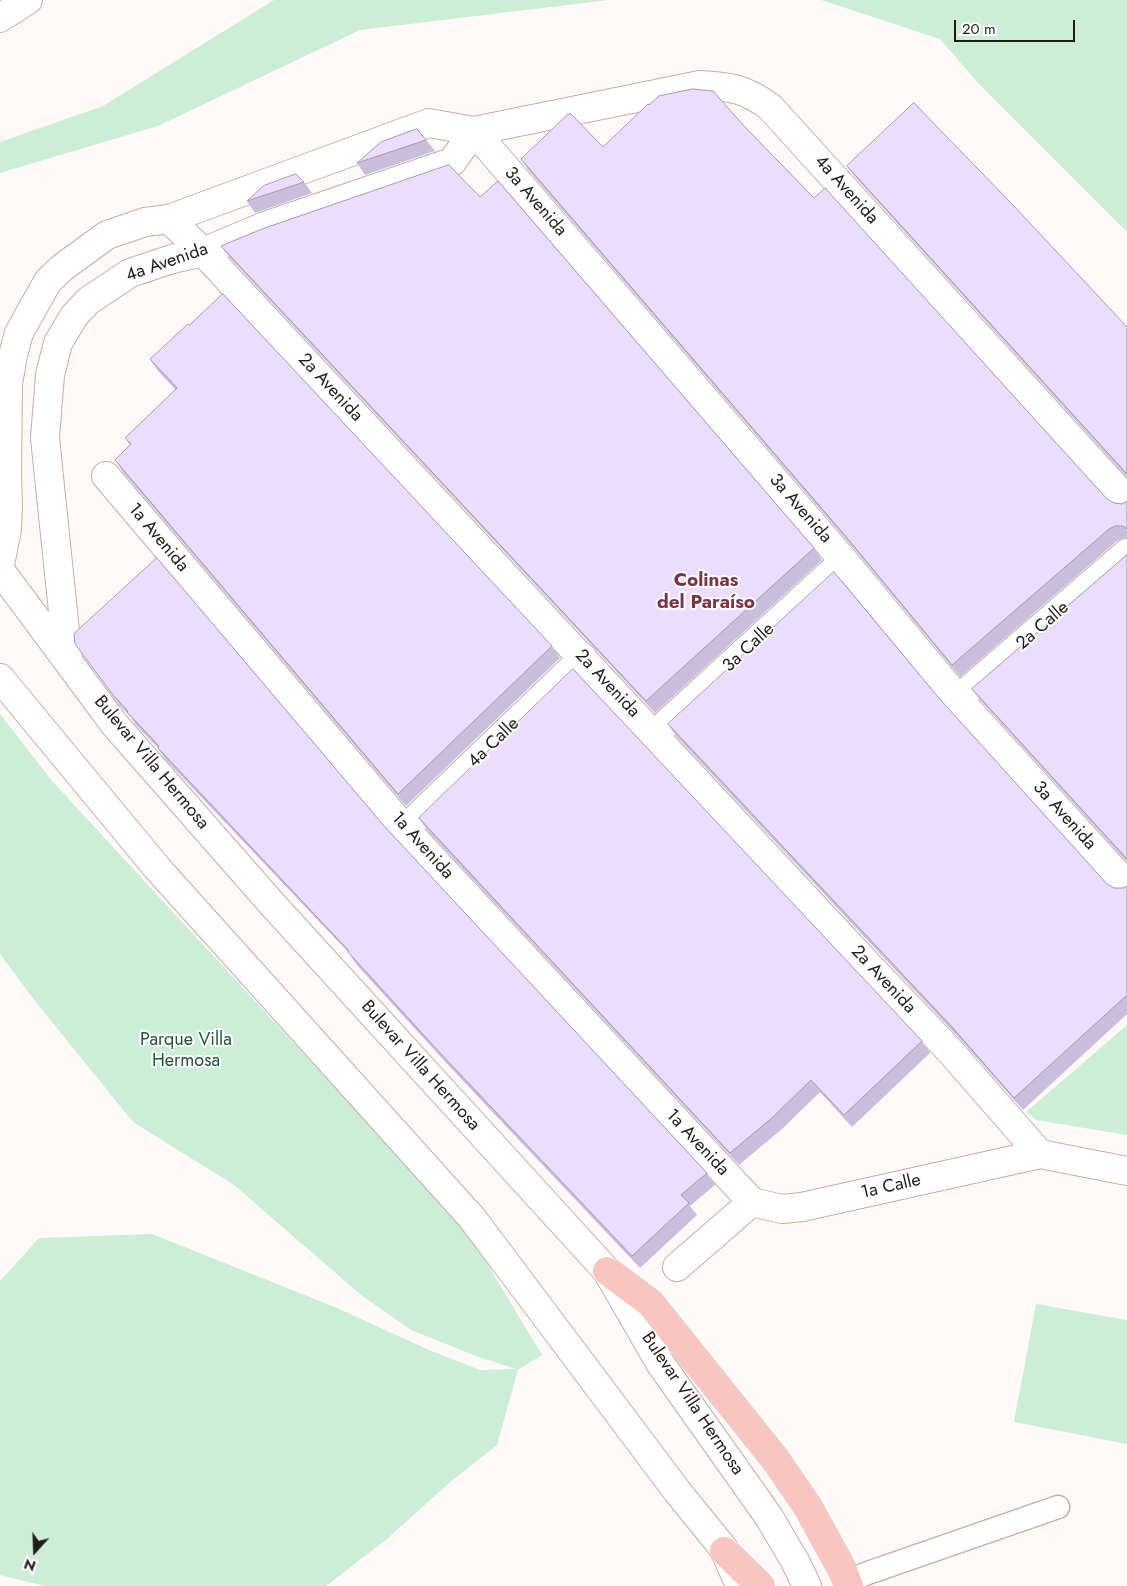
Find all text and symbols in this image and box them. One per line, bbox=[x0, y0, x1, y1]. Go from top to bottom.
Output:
scale bar bbox=[957, 10, 1078, 42]
text: 20 m bbox=[962, 18, 996, 40]
street label: 4a Avenida bbox=[809, 151, 883, 229]
street label: 3a Avenida bbox=[499, 163, 571, 241]
street label: 4a Avenida bbox=[123, 239, 211, 287]
street label: 2a Avenida bbox=[293, 349, 367, 427]
street label: 3a Avenida bbox=[764, 470, 836, 548]
street label: 1a Avenida bbox=[123, 499, 193, 577]
district label: Colinas del Paraíso bbox=[657, 570, 755, 614]
street label: 2a Calle bbox=[1012, 597, 1074, 655]
street label: 3a Calle bbox=[719, 619, 779, 677]
street label: 2a Avenida bbox=[570, 645, 644, 723]
street label: Bulevar Villa Hermosa bbox=[89, 692, 213, 834]
street label: 4a Calle bbox=[464, 713, 524, 773]
street label: 3a Avenida bbox=[1028, 777, 1100, 855]
street label: 1a Avenida bbox=[386, 808, 458, 884]
street label: 2a Avenida bbox=[846, 941, 920, 1019]
street label: Bulevar Villa Hermosa bbox=[356, 996, 484, 1136]
park label: Parque Villa Hermosa bbox=[140, 1030, 232, 1072]
street label: 1a Avenida bbox=[661, 1105, 733, 1181]
street label: 1a Calle bbox=[859, 1170, 923, 1204]
street label: Bulevar Villa Hermosa bbox=[636, 1328, 748, 1480]
north arrow bbox=[10, 1526, 60, 1576]
text: N bbox=[21, 1554, 39, 1576]

